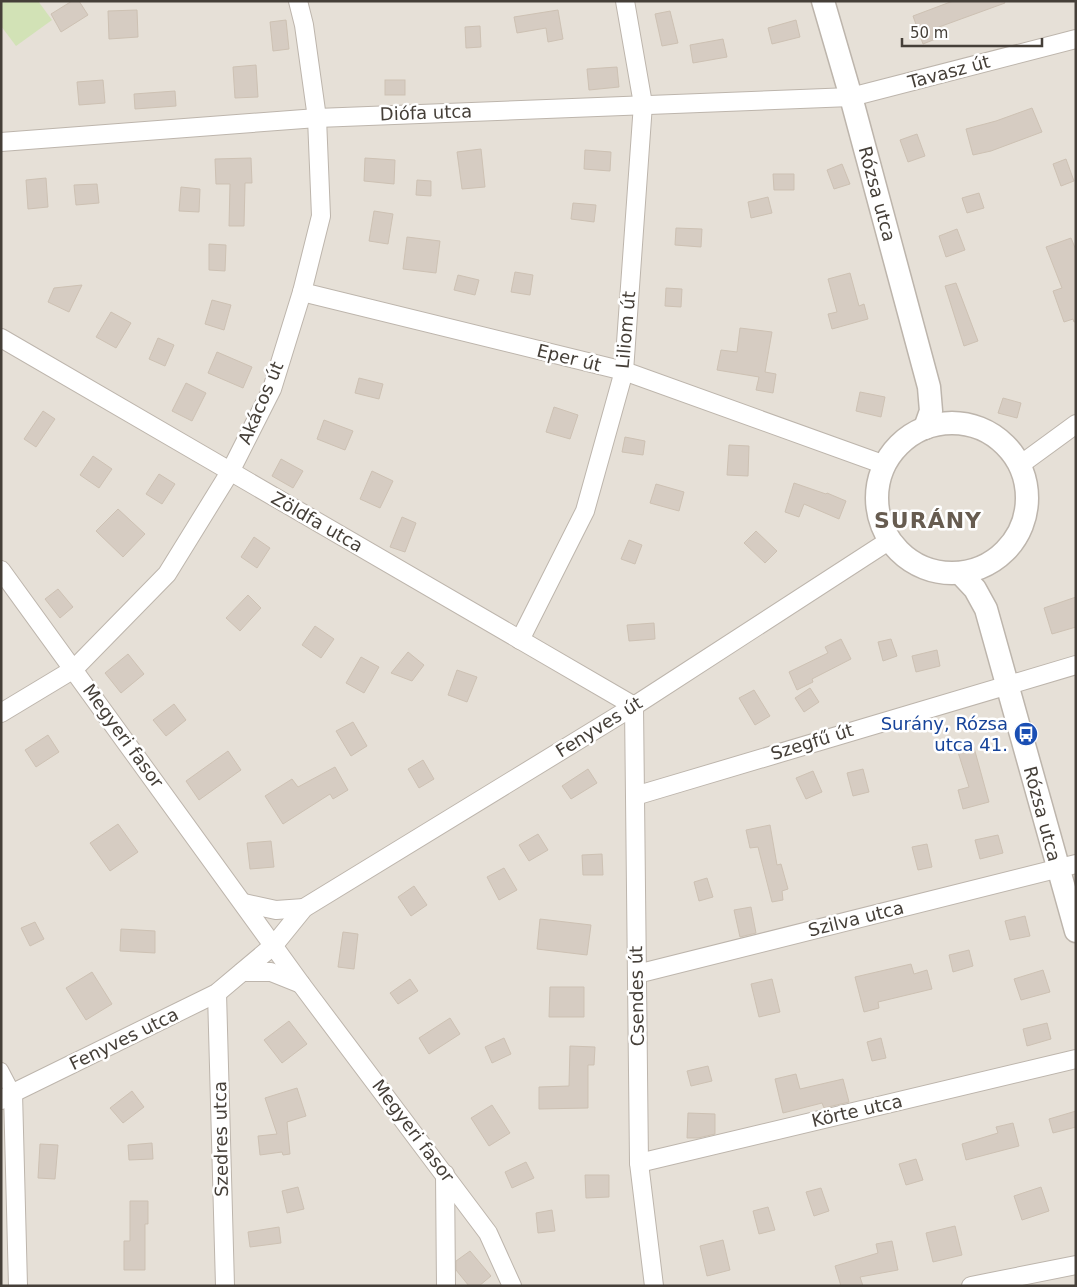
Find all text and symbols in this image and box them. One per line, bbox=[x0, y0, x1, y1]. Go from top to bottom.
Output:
scale bar bbox=[902, 15, 1042, 47]
text: 50 m bbox=[910, 24, 948, 42]
street label: Tavasz út bbox=[905, 51, 992, 93]
street label: Diófa utca bbox=[379, 100, 473, 125]
street label: Rózsa utca bbox=[855, 144, 900, 244]
street label: Liliom út bbox=[612, 290, 639, 370]
street label: Eper út bbox=[535, 339, 603, 376]
street label: Akácos út bbox=[234, 358, 287, 447]
street label: Zöldfa utca bbox=[268, 487, 367, 556]
district label: SURÁNY bbox=[874, 508, 982, 533]
street label: Megyeri fasor bbox=[79, 680, 168, 792]
street label: Fenyves út bbox=[552, 692, 646, 761]
place label: Surány, Rózsa utca 41. bbox=[881, 713, 1008, 755]
street label: Szegfű út bbox=[768, 719, 856, 764]
bus stop icon: Surány, Rózsa utca 41. bbox=[1013, 721, 1039, 747]
street label: Rózsa utca bbox=[1020, 764, 1065, 864]
street label: Szilva utca bbox=[806, 897, 906, 941]
street label: Csendes út bbox=[625, 946, 648, 1046]
street label: Fenyves utca bbox=[66, 1003, 182, 1074]
street label: Megyeri fasor bbox=[368, 1075, 459, 1187]
street label: Szedres utca bbox=[209, 1081, 232, 1197]
street label: Körte utca bbox=[809, 1090, 904, 1131]

